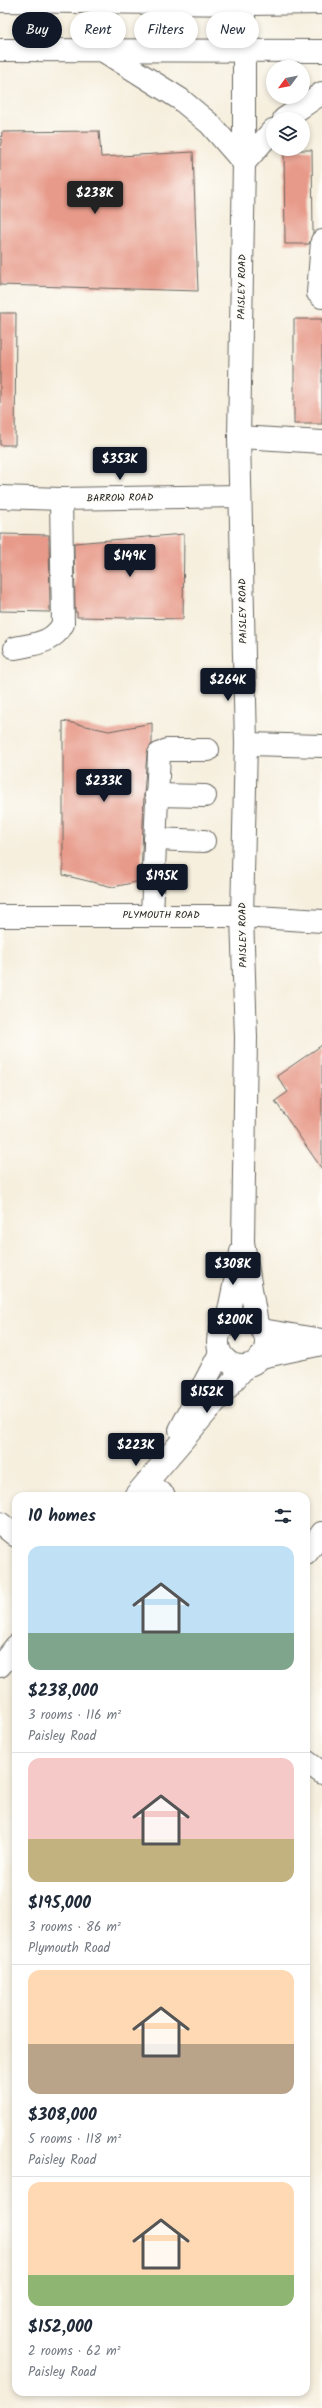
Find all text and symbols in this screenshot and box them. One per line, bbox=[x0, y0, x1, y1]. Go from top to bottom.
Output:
chip: Buy bbox=[12, 12, 62, 48]
chip: Rent bbox=[70, 12, 126, 48]
chip: Filters bbox=[134, 12, 198, 48]
chip: New bbox=[206, 12, 259, 48]
north arrow bbox=[266, 60, 310, 104]
map controls bbox=[266, 60, 310, 156]
button: layers bbox=[266, 112, 310, 156]
pin: $238K bbox=[67, 181, 123, 215]
text: $238K bbox=[76, 183, 114, 204]
street label: PAISLEY ROAD bbox=[233, 254, 251, 320]
pin: $353K bbox=[92, 447, 148, 481]
text: $353K bbox=[102, 449, 138, 470]
street label: BARROW ROAD bbox=[87, 489, 154, 507]
pin: $149K bbox=[102, 544, 158, 578]
text: $149K bbox=[113, 546, 147, 567]
street label: PAISLEY ROAD bbox=[234, 578, 252, 644]
pin: $264K bbox=[200, 668, 256, 702]
text: $264K bbox=[209, 670, 247, 691]
pin: $233K bbox=[76, 769, 132, 803]
text: $233K bbox=[85, 771, 123, 792]
pin: $195K bbox=[134, 864, 190, 898]
text: $195K bbox=[146, 866, 178, 887]
street label: PAISLEY ROAD bbox=[234, 902, 252, 968]
street label: PLYMOUTH ROAD bbox=[122, 907, 200, 923]
pin: $308K bbox=[205, 1252, 261, 1286]
text: $308K bbox=[215, 1254, 251, 1275]
pin: $200K bbox=[207, 1308, 263, 1342]
text: $200K bbox=[217, 1310, 253, 1331]
pin: $152K bbox=[179, 1380, 235, 1414]
text: $152K bbox=[190, 1382, 224, 1403]
pin: $223K bbox=[108, 1433, 164, 1467]
text: $223K bbox=[117, 1435, 155, 1456]
text: 10 homes bbox=[28, 1503, 96, 1530]
icon: filters bbox=[272, 1505, 294, 1527]
icon: home bbox=[125, 1572, 197, 1644]
text: $238,000 bbox=[28, 1678, 98, 1705]
text: 3 rooms · 116 m² bbox=[28, 1705, 121, 1726]
text: Paisley Road bbox=[28, 1726, 96, 1747]
icon: home bbox=[125, 1784, 197, 1856]
text: $195,000 bbox=[28, 1890, 91, 1917]
text: 3 rooms · 86 m² bbox=[28, 1917, 121, 1938]
text: Plymouth Road bbox=[28, 1938, 110, 1959]
icon: home bbox=[125, 1996, 197, 2068]
text: $308,000 bbox=[28, 2102, 97, 2129]
text: 5 rooms · 118 m² bbox=[28, 2129, 121, 2150]
text: Paisley Road bbox=[28, 2150, 96, 2171]
icon: home bbox=[125, 2208, 197, 2280]
text: $152,000 bbox=[28, 2314, 92, 2341]
text: 2 rooms · 62 m² bbox=[28, 2341, 121, 2362]
text: Paisley Road bbox=[28, 2362, 96, 2383]

